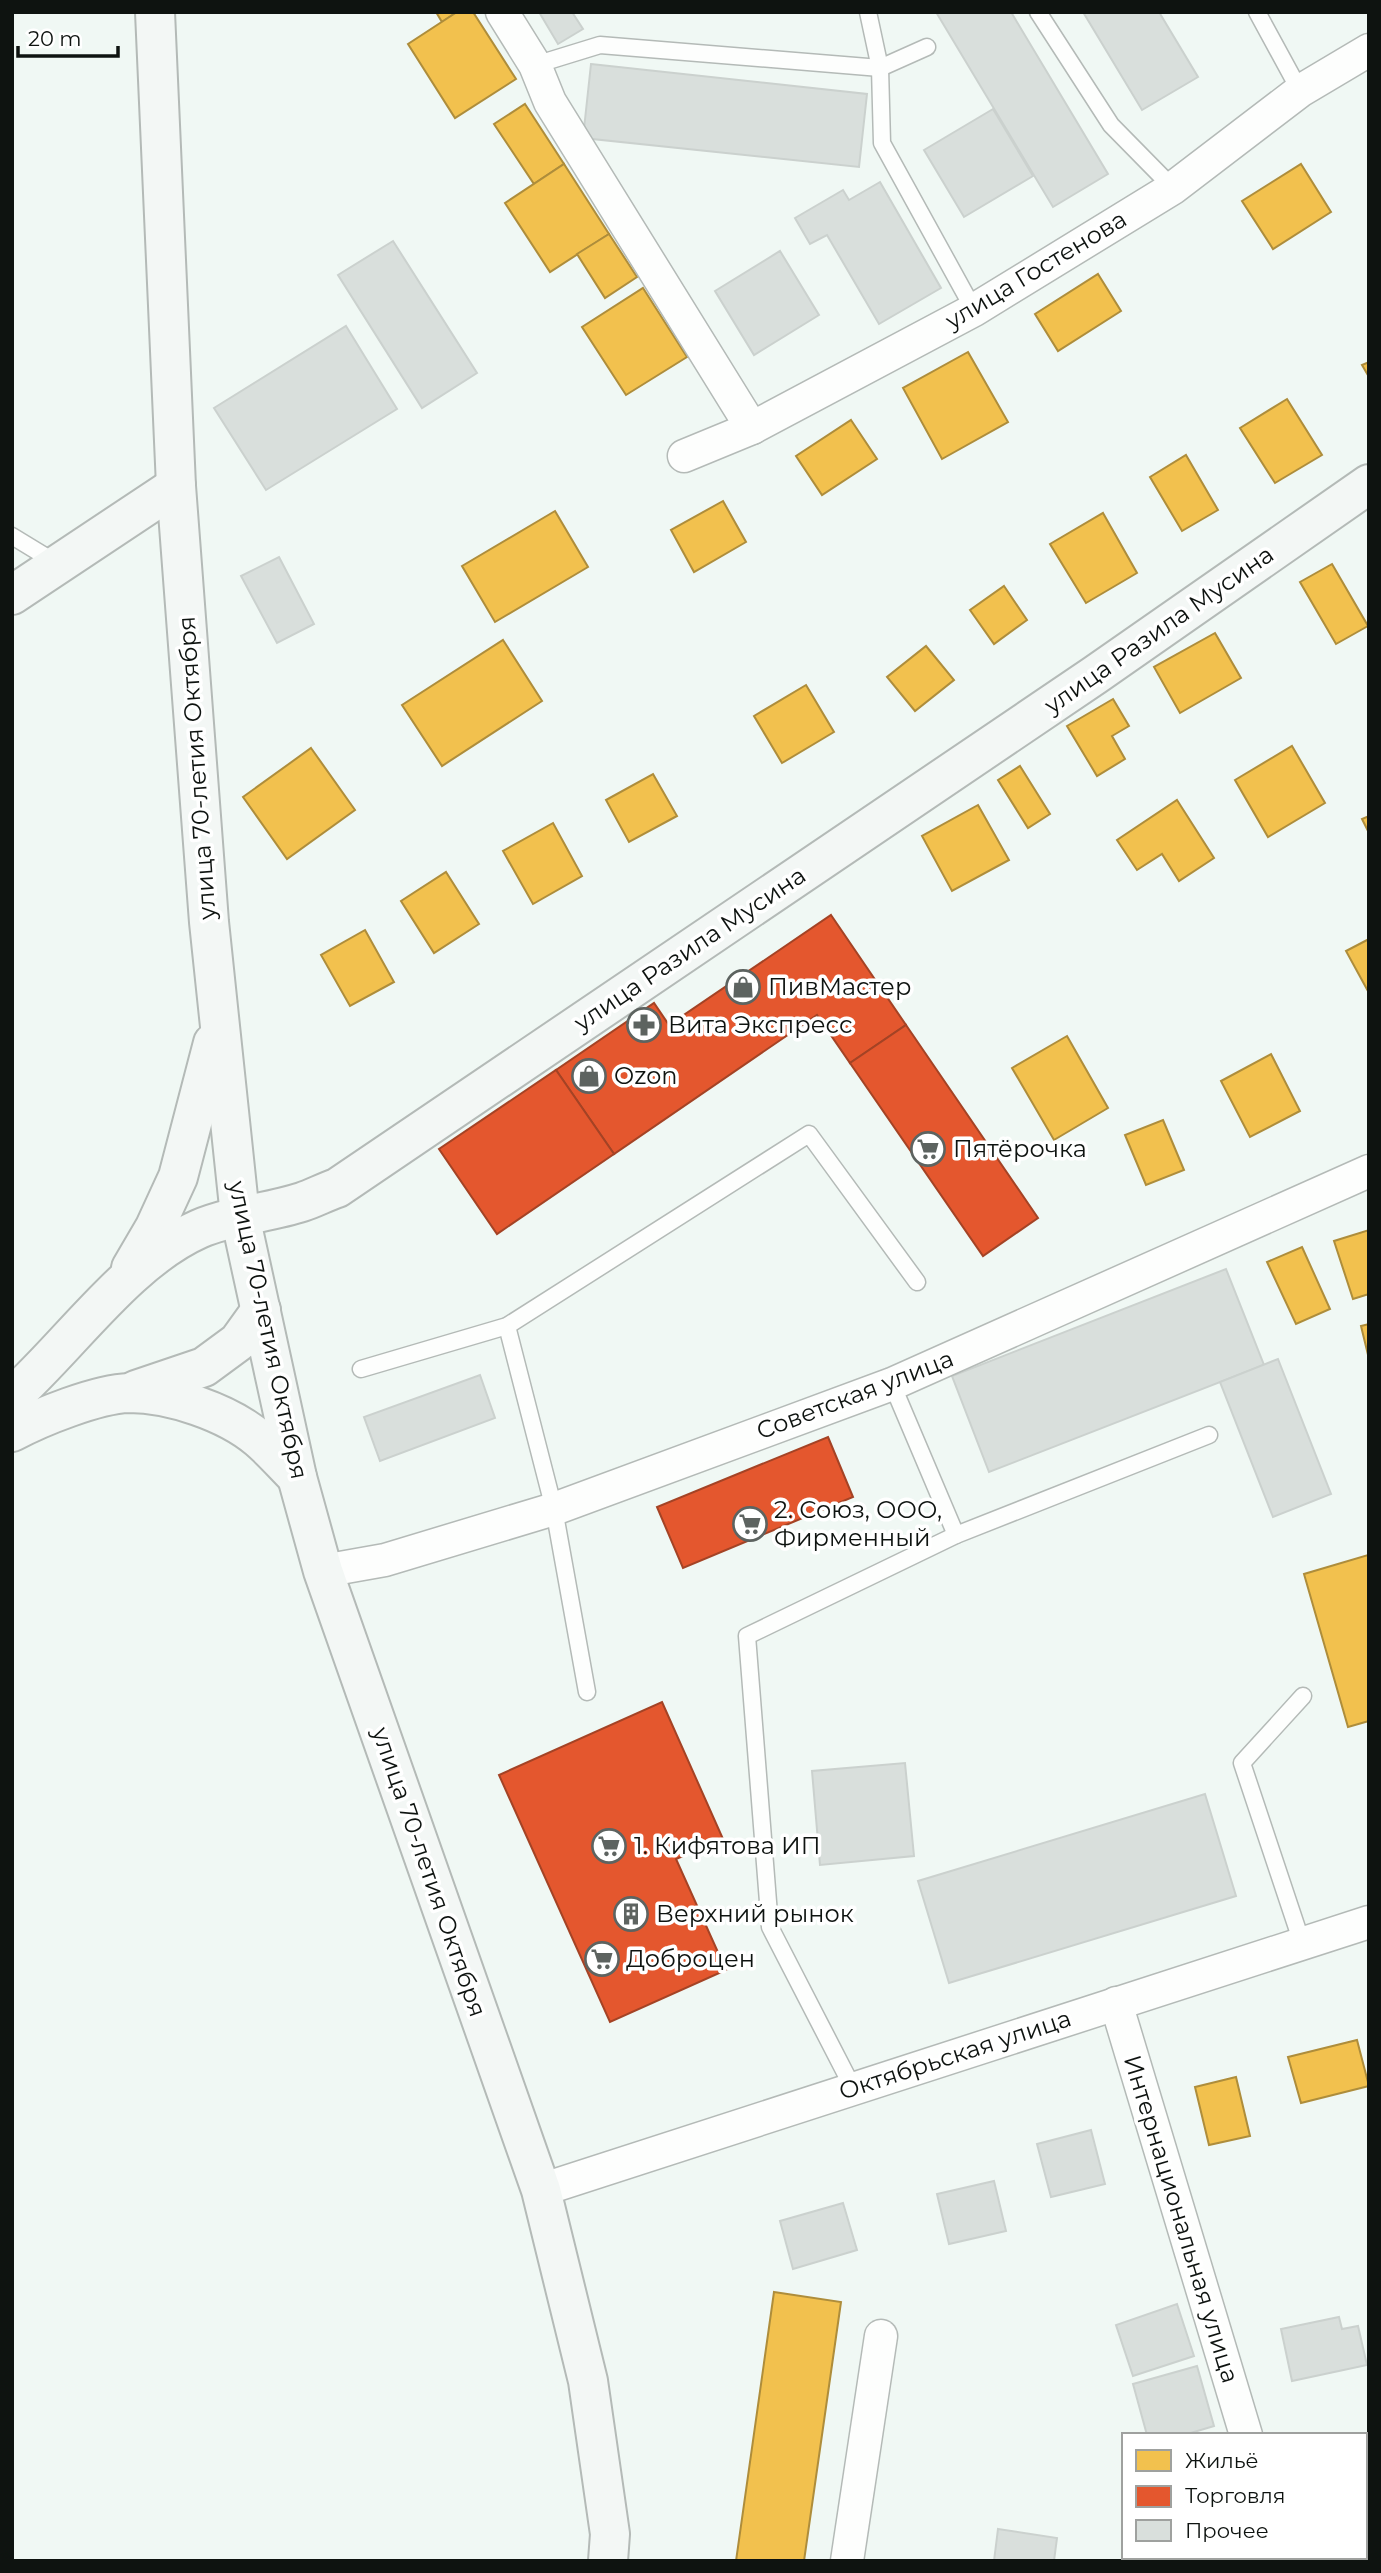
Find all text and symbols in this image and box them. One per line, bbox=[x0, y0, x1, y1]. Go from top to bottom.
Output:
scale bar bbox=[18, 14, 117, 58]
text: 20 m bbox=[28, 26, 82, 51]
street label: улица Гостенова bbox=[939, 204, 1132, 336]
street label: улица Разила Мусина bbox=[1038, 539, 1279, 720]
street label: улица 70-летия Октября bbox=[171, 615, 222, 922]
street label: улица Разила Мусина bbox=[568, 860, 811, 1037]
shop icon: ПивМастер bbox=[724, 968, 762, 1006]
place label: ПивМастер bbox=[768, 972, 911, 1001]
pharmacy icon: Вита Экспресс bbox=[625, 1006, 663, 1044]
place label: Вита Экспресс bbox=[668, 1010, 852, 1039]
shop icon: Ozon bbox=[570, 1057, 608, 1095]
place label: Ozon bbox=[614, 1061, 677, 1090]
supermarket icon: Пятёрочка bbox=[909, 1130, 947, 1168]
place label: Пятёрочка bbox=[953, 1134, 1087, 1163]
street label: улица 70-летия Октября bbox=[222, 1177, 314, 1482]
street label: Советская улица bbox=[752, 1344, 957, 1445]
place label: 2. Союз, ООО, Фирменный bbox=[774, 1495, 942, 1552]
supermarket icon: 2. Союз, ООО, Фирменный bbox=[731, 1505, 769, 1543]
street label: улица 70-летия Октября bbox=[366, 1722, 493, 2020]
supermarket icon: 1. Кифятова ИП bbox=[590, 1827, 628, 1865]
place label: 1. Кифятова ИП bbox=[634, 1831, 821, 1860]
building icon: Верхний рынок bbox=[612, 1895, 650, 1933]
place label: Верхний рынок bbox=[656, 1899, 854, 1928]
supermarket icon: Доброцен bbox=[583, 1940, 621, 1978]
place label: Доброцен bbox=[626, 1944, 755, 1973]
street label: Октябрьская улица bbox=[835, 2003, 1075, 2106]
street label: Интернациональная улица bbox=[1118, 2051, 1245, 2386]
legend bbox=[1122, 2433, 1367, 2559]
text: Жильё bbox=[1185, 2448, 1259, 2473]
text: Торговля bbox=[1185, 2483, 1286, 2508]
text: Прочее bbox=[1185, 2518, 1269, 2543]

